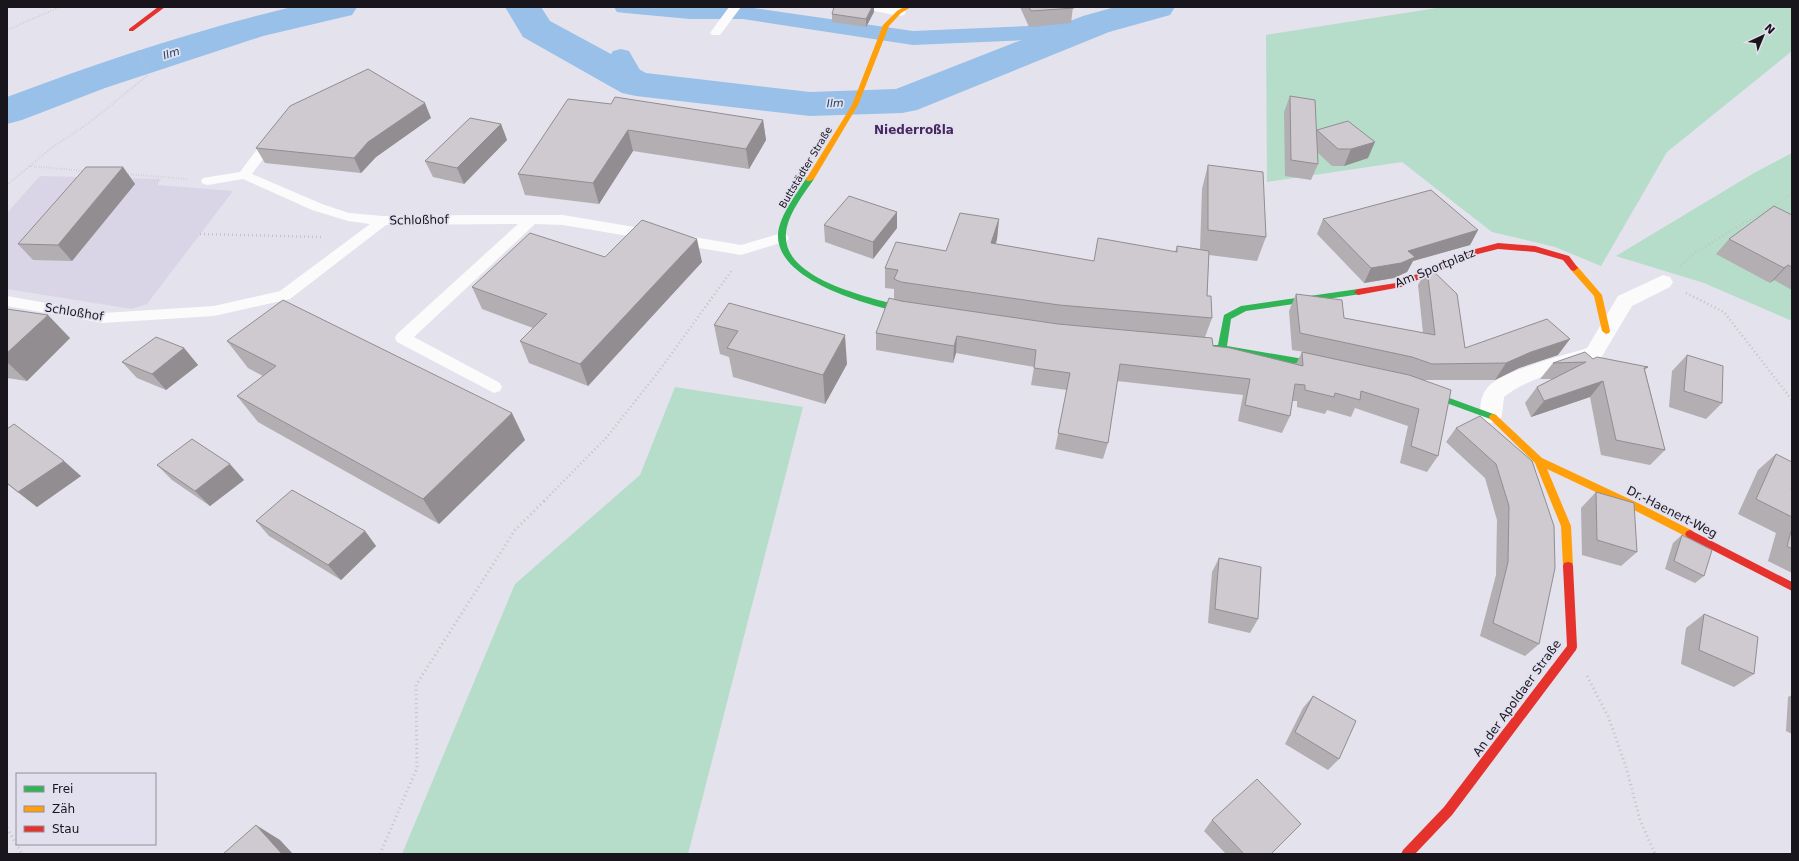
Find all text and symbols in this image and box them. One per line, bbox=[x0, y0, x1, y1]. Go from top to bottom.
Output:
north arrow bbox=[1743, 16, 1783, 56]
text: N bbox=[1762, 21, 1777, 37]
water label: Ilm bbox=[161, 45, 181, 62]
water label: Ilm bbox=[826, 97, 844, 110]
district label: Niederroßla bbox=[874, 123, 954, 137]
street label: Buttstädter Straße bbox=[777, 125, 834, 210]
street label: Schloßhof bbox=[389, 212, 450, 228]
street label: Am Sportplatz bbox=[1393, 246, 1477, 290]
street label: Schloßhof bbox=[44, 300, 105, 324]
street label: Dr.-Haenert-Weg bbox=[1624, 483, 1720, 541]
street label: An der Apoldaer Straße bbox=[1470, 637, 1564, 759]
legend bbox=[16, 773, 156, 845]
text: Frei bbox=[52, 782, 73, 796]
text: Zäh bbox=[52, 802, 75, 816]
text: Stau bbox=[52, 822, 79, 836]

